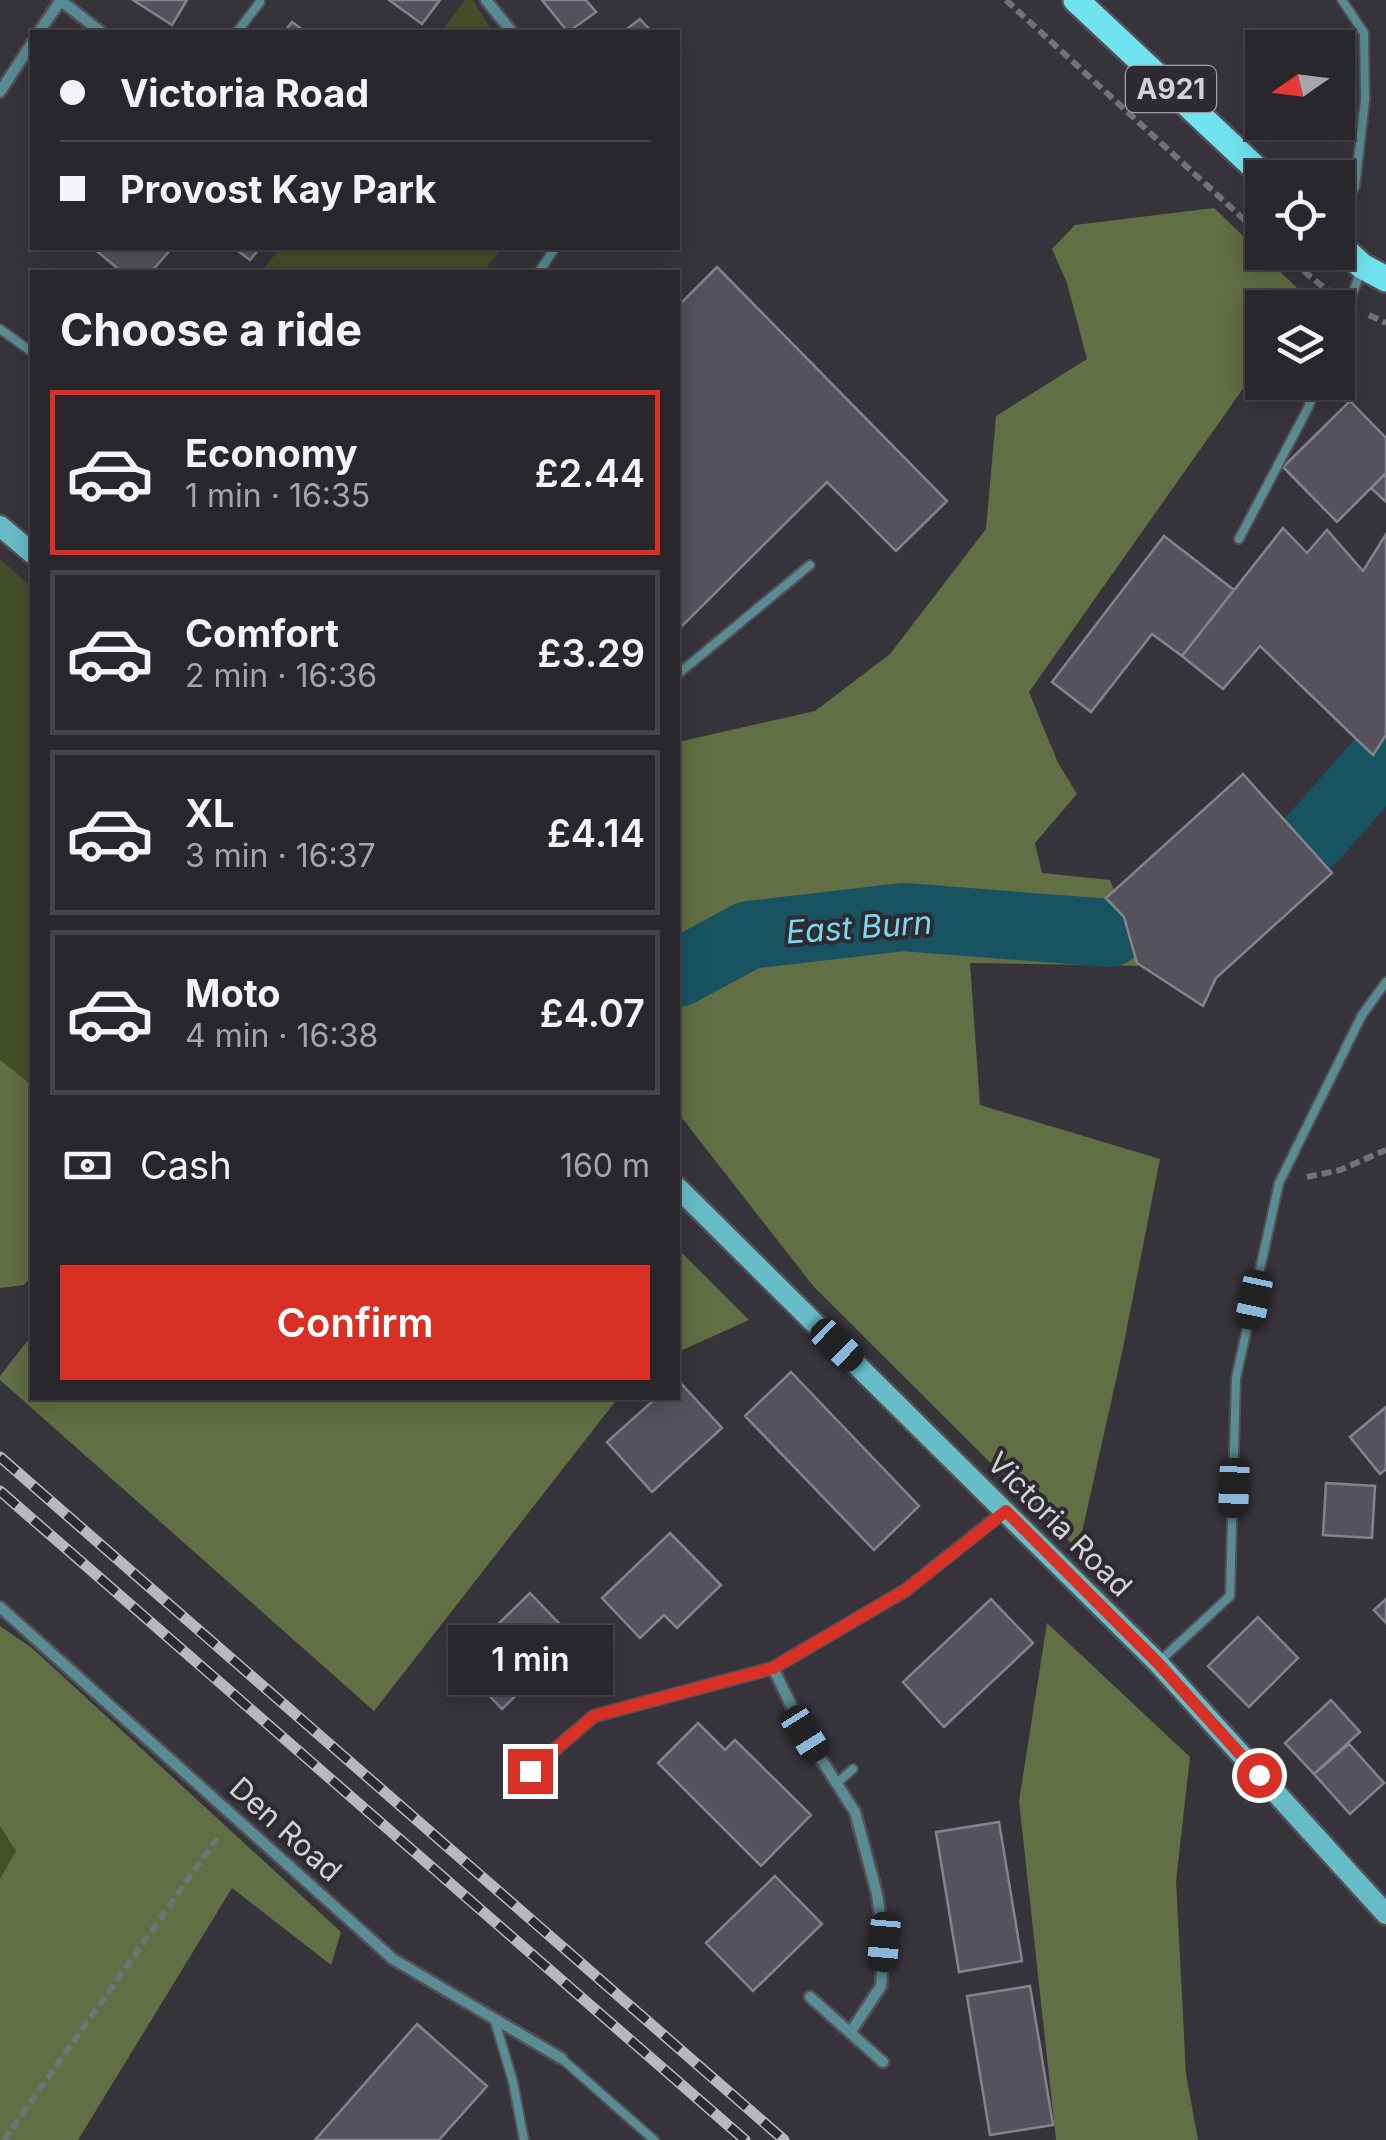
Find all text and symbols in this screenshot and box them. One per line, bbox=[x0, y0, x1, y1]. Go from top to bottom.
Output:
north arrow bbox=[1245, 30, 1355, 140]
map controls bbox=[1245, 30, 1355, 400]
road number: A921 bbox=[1126, 66, 1216, 112]
text: Victoria Road bbox=[120, 70, 369, 116]
button: locate bbox=[1245, 160, 1355, 270]
text: Provost Kay Park bbox=[120, 166, 436, 212]
button: layers bbox=[1245, 290, 1355, 400]
text: Choose a ride bbox=[60, 302, 362, 357]
icon: car bbox=[65, 428, 155, 518]
text: Economy bbox=[185, 430, 358, 476]
text: £2.44 bbox=[535, 450, 645, 496]
text: 1 min · 16:35 bbox=[185, 476, 370, 515]
icon: car bbox=[65, 608, 155, 698]
text: Comfort bbox=[185, 610, 339, 656]
text: £3.29 bbox=[538, 630, 645, 676]
text: 2 min · 16:36 bbox=[185, 656, 377, 695]
icon: car bbox=[65, 788, 155, 878]
text: XL bbox=[185, 790, 235, 836]
text: £4.14 bbox=[547, 810, 645, 856]
text: 3 min · 16:37 bbox=[185, 836, 376, 875]
water label: East Burn bbox=[785, 902, 933, 952]
icon: car bbox=[65, 968, 155, 1058]
text: Moto bbox=[185, 970, 281, 1016]
text: £4.07 bbox=[540, 990, 645, 1036]
text: 4 min · 16:38 bbox=[185, 1016, 378, 1055]
icon: cash bbox=[60, 1138, 115, 1193]
text: Cash bbox=[140, 1142, 232, 1188]
text: 160 m bbox=[560, 1146, 650, 1185]
button: Confirm bbox=[60, 1265, 650, 1380]
car bbox=[1233, 1268, 1275, 1332]
car bbox=[805, 1313, 869, 1377]
street label: Victoria Road bbox=[980, 1444, 1140, 1604]
car bbox=[1218, 1457, 1250, 1519]
callout: 1 min bbox=[448, 1626, 612, 1696]
text: 1 min bbox=[491, 1640, 570, 1679]
car bbox=[776, 1701, 834, 1767]
route end bbox=[508, 1749, 553, 1794]
route start bbox=[1237, 1753, 1282, 1798]
street label: Den Road bbox=[223, 1770, 349, 1888]
car bbox=[866, 1911, 902, 1973]

